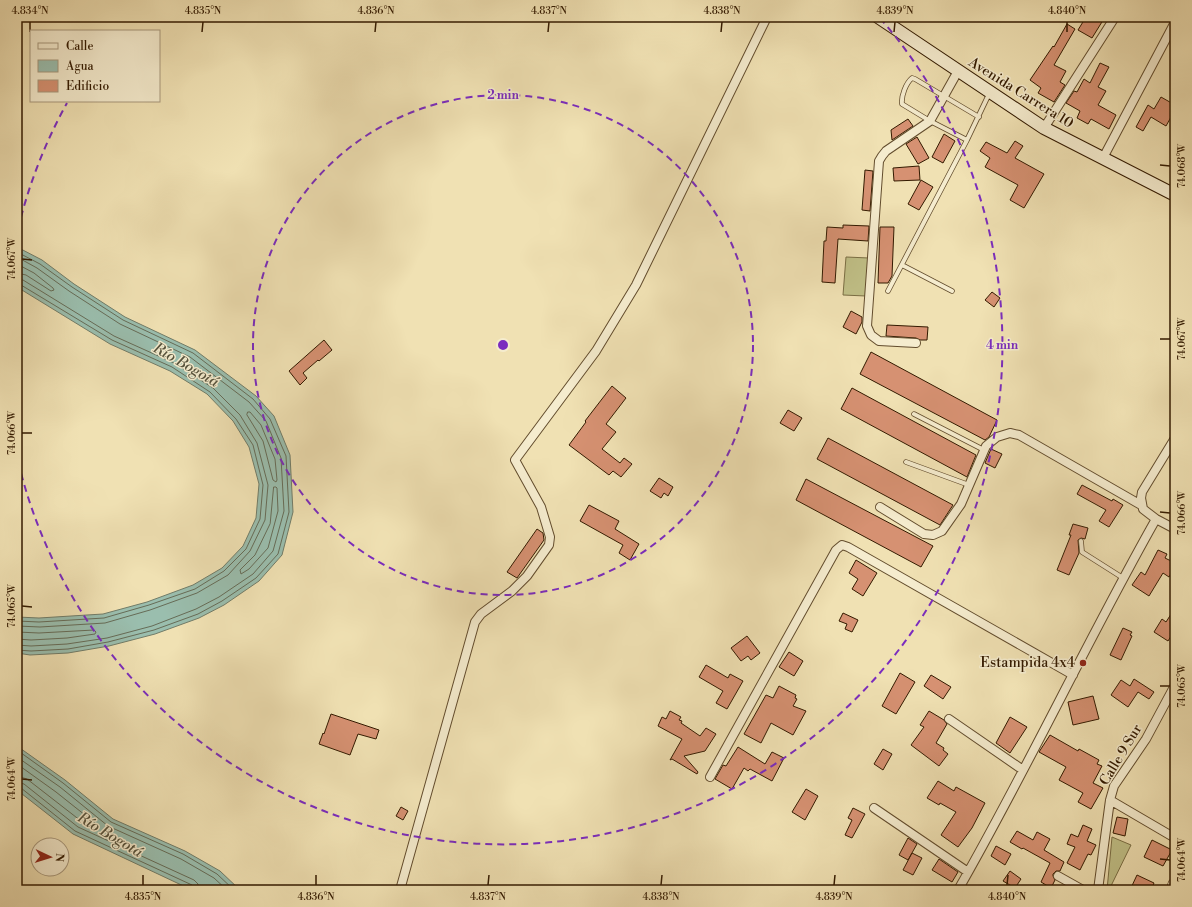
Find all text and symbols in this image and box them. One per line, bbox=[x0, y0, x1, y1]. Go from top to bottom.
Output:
text: 4.834°N bbox=[11, 5, 49, 17]
text: 4.835°N bbox=[185, 5, 222, 17]
text: 4.836°N bbox=[358, 5, 395, 17]
text: 4.837°N bbox=[531, 5, 567, 17]
text: 4.838°N bbox=[703, 5, 741, 17]
text: 4.839°N bbox=[877, 5, 914, 17]
text: 4.840°N bbox=[1048, 5, 1087, 17]
legend bbox=[30, 30, 160, 102]
text: Calle bbox=[66, 39, 93, 54]
street label: Avenida Carrera 10 bbox=[964, 53, 1077, 133]
text: Agua bbox=[65, 59, 95, 74]
text: Edificio bbox=[66, 79, 109, 94]
text: 2 min bbox=[487, 88, 519, 103]
text: 74.068°W bbox=[1176, 143, 1188, 188]
text: 74.067°W bbox=[6, 237, 18, 280]
text: 74.067°W bbox=[1176, 317, 1188, 360]
water label: Río Bogotá bbox=[149, 338, 223, 392]
centre of rings bbox=[496, 338, 510, 352]
text: 4 min bbox=[986, 338, 1019, 353]
text: 74.066°W bbox=[6, 410, 18, 455]
text: 74.066°W bbox=[1176, 490, 1188, 535]
text: 74.065°W bbox=[6, 583, 18, 628]
place label: Estampida 4x4 bbox=[980, 654, 1075, 672]
marker: Estampida 4x4 bbox=[1078, 658, 1088, 668]
text: 74.065°W bbox=[1176, 663, 1188, 708]
street label: Calle 9 Sur bbox=[1096, 721, 1146, 789]
text: 74.064°W bbox=[6, 756, 18, 801]
water label: Río Bogotá bbox=[73, 808, 147, 862]
north arrow bbox=[30, 837, 70, 877]
text: 74.064°W bbox=[1176, 837, 1188, 882]
text: N bbox=[52, 853, 66, 863]
text: 4.835°N bbox=[125, 891, 162, 903]
text: 4.836°N bbox=[298, 891, 335, 903]
text: 4.837°N bbox=[470, 891, 506, 903]
text: 4.838°N bbox=[642, 891, 680, 903]
text: 4.839°N bbox=[816, 891, 853, 903]
text: 4.840°N bbox=[988, 891, 1027, 903]

